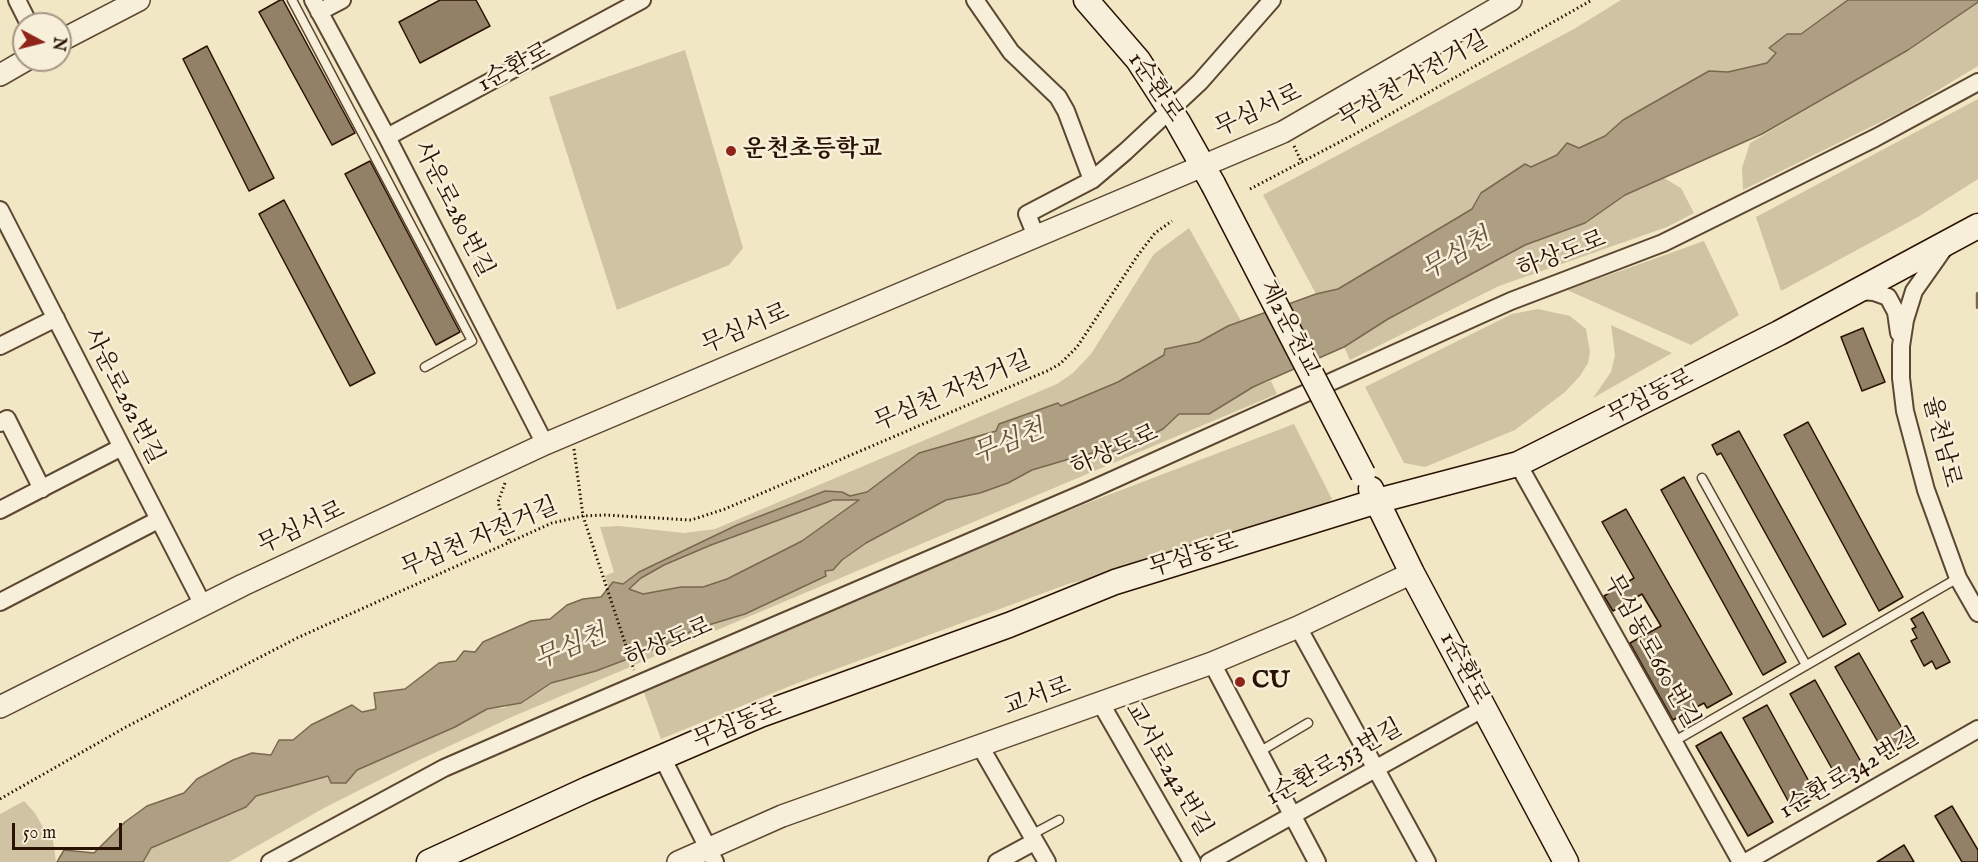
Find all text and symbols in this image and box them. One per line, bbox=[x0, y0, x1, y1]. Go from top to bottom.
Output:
north arrow bbox=[12, 12, 72, 72]
street label: 무심천 자전거길 bbox=[1334, 27, 1494, 135]
text: N bbox=[47, 36, 69, 52]
street label: 1순환로 bbox=[474, 38, 556, 100]
street label: 1순환로 bbox=[1120, 47, 1188, 129]
street label: 무심서로 bbox=[1211, 79, 1307, 145]
street label: 사운로280번길 bbox=[405, 137, 499, 283]
place label: 운천초등학교 bbox=[743, 137, 882, 165]
marker: 운천초등학교 bbox=[724, 144, 738, 158]
water label: 무심천 bbox=[1417, 224, 1497, 288]
street label: 하상도로 bbox=[1514, 226, 1610, 286]
street label: 제2운천교 bbox=[1252, 276, 1324, 382]
street label: 무심서로 bbox=[698, 299, 794, 361]
street label: 사운로262번길 bbox=[75, 324, 169, 470]
street label: 무심천 자전거길 bbox=[870, 347, 1036, 439]
street label: 무심동로 bbox=[1603, 364, 1699, 432]
street label: 율천남로 bbox=[1915, 394, 1965, 490]
water label: 무심천 bbox=[968, 415, 1050, 473]
street label: 하상도로 bbox=[1067, 420, 1163, 484]
street label: 무심천 자전거길 bbox=[397, 493, 563, 585]
street label: 무심서로 bbox=[254, 496, 350, 562]
street label: 무심동로 bbox=[1145, 529, 1243, 585]
street label: 무심동로660번길 bbox=[1596, 570, 1704, 734]
street label: 하상도로 bbox=[621, 613, 717, 675]
water label: 무심천 bbox=[530, 620, 612, 678]
street label: 1순환로 bbox=[1432, 628, 1494, 710]
place label: CU bbox=[1252, 668, 1289, 696]
street label: 교서로 bbox=[1000, 673, 1076, 723]
marker: CU bbox=[1233, 675, 1247, 689]
street label: 무심동로 bbox=[690, 695, 786, 757]
street label: 교서로242번길 bbox=[1117, 698, 1217, 842]
street label: 1순환로353번길 bbox=[1262, 715, 1408, 813]
street label: 1순환로342번길 bbox=[1775, 723, 1925, 827]
scale bar bbox=[15, 811, 124, 849]
text: 50 m bbox=[23, 822, 56, 845]

